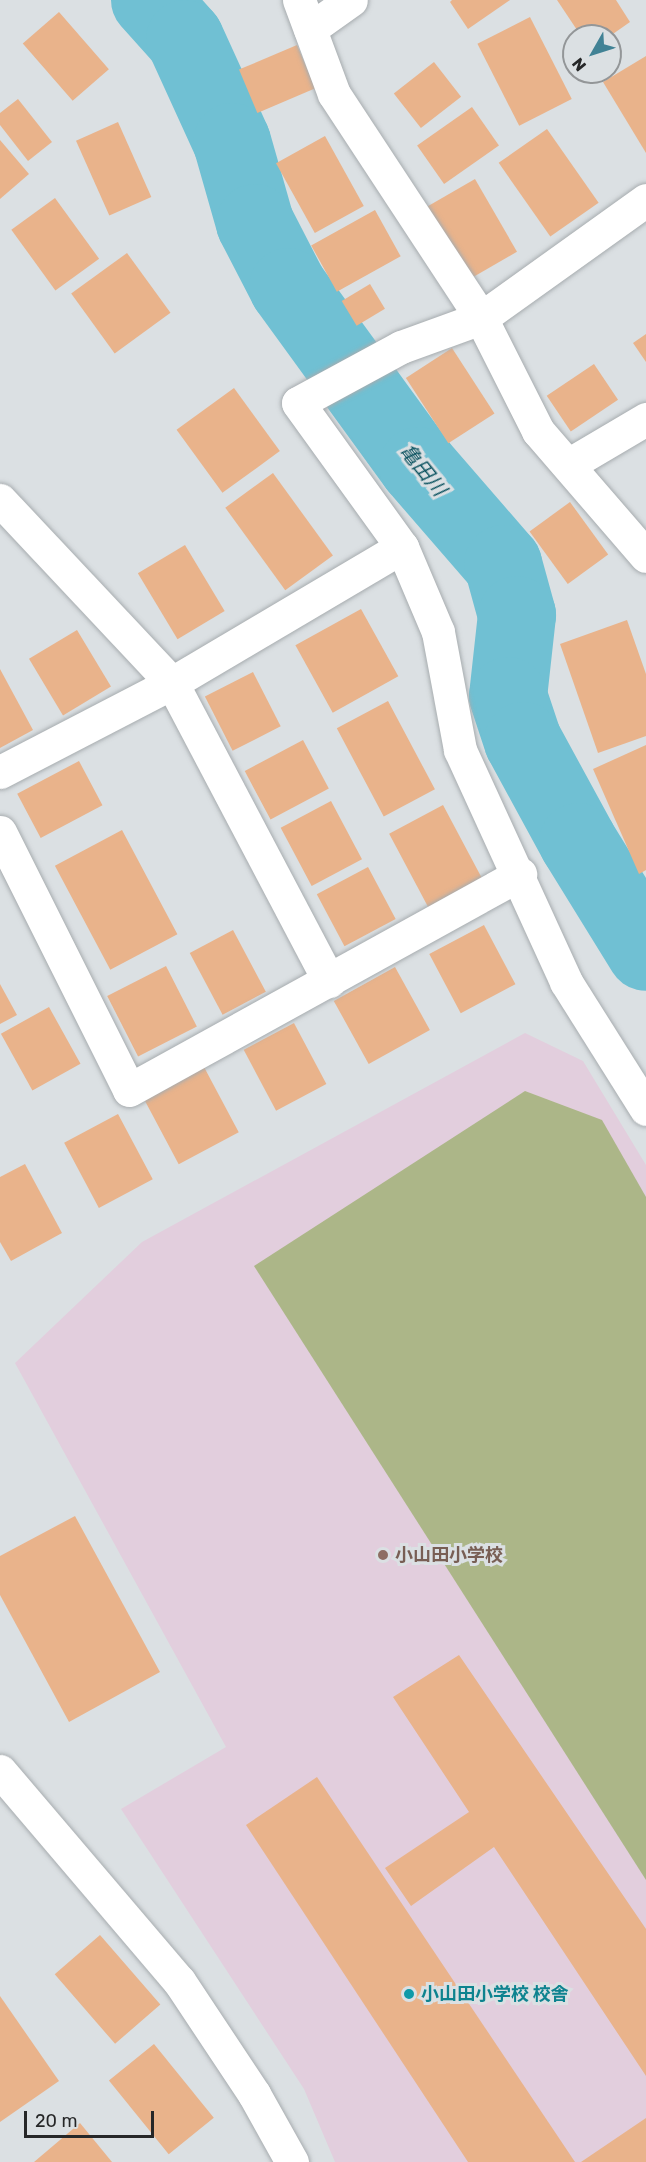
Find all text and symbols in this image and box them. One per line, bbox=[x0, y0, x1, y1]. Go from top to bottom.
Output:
north arrow bbox=[562, 24, 622, 84]
text: N bbox=[568, 54, 590, 75]
water label: 亀田川 bbox=[395, 439, 451, 501]
place label: 小山田小学校 bbox=[395, 1544, 503, 1566]
marker: 小山田小学校 bbox=[376, 1548, 390, 1562]
place label: 小山田小学校 校舎 bbox=[421, 1983, 569, 2005]
marker: 小山田小学校 校舎 bbox=[402, 1987, 416, 2001]
scale bar bbox=[27, 2099, 158, 2137]
text: 20 m bbox=[35, 2110, 77, 2132]

